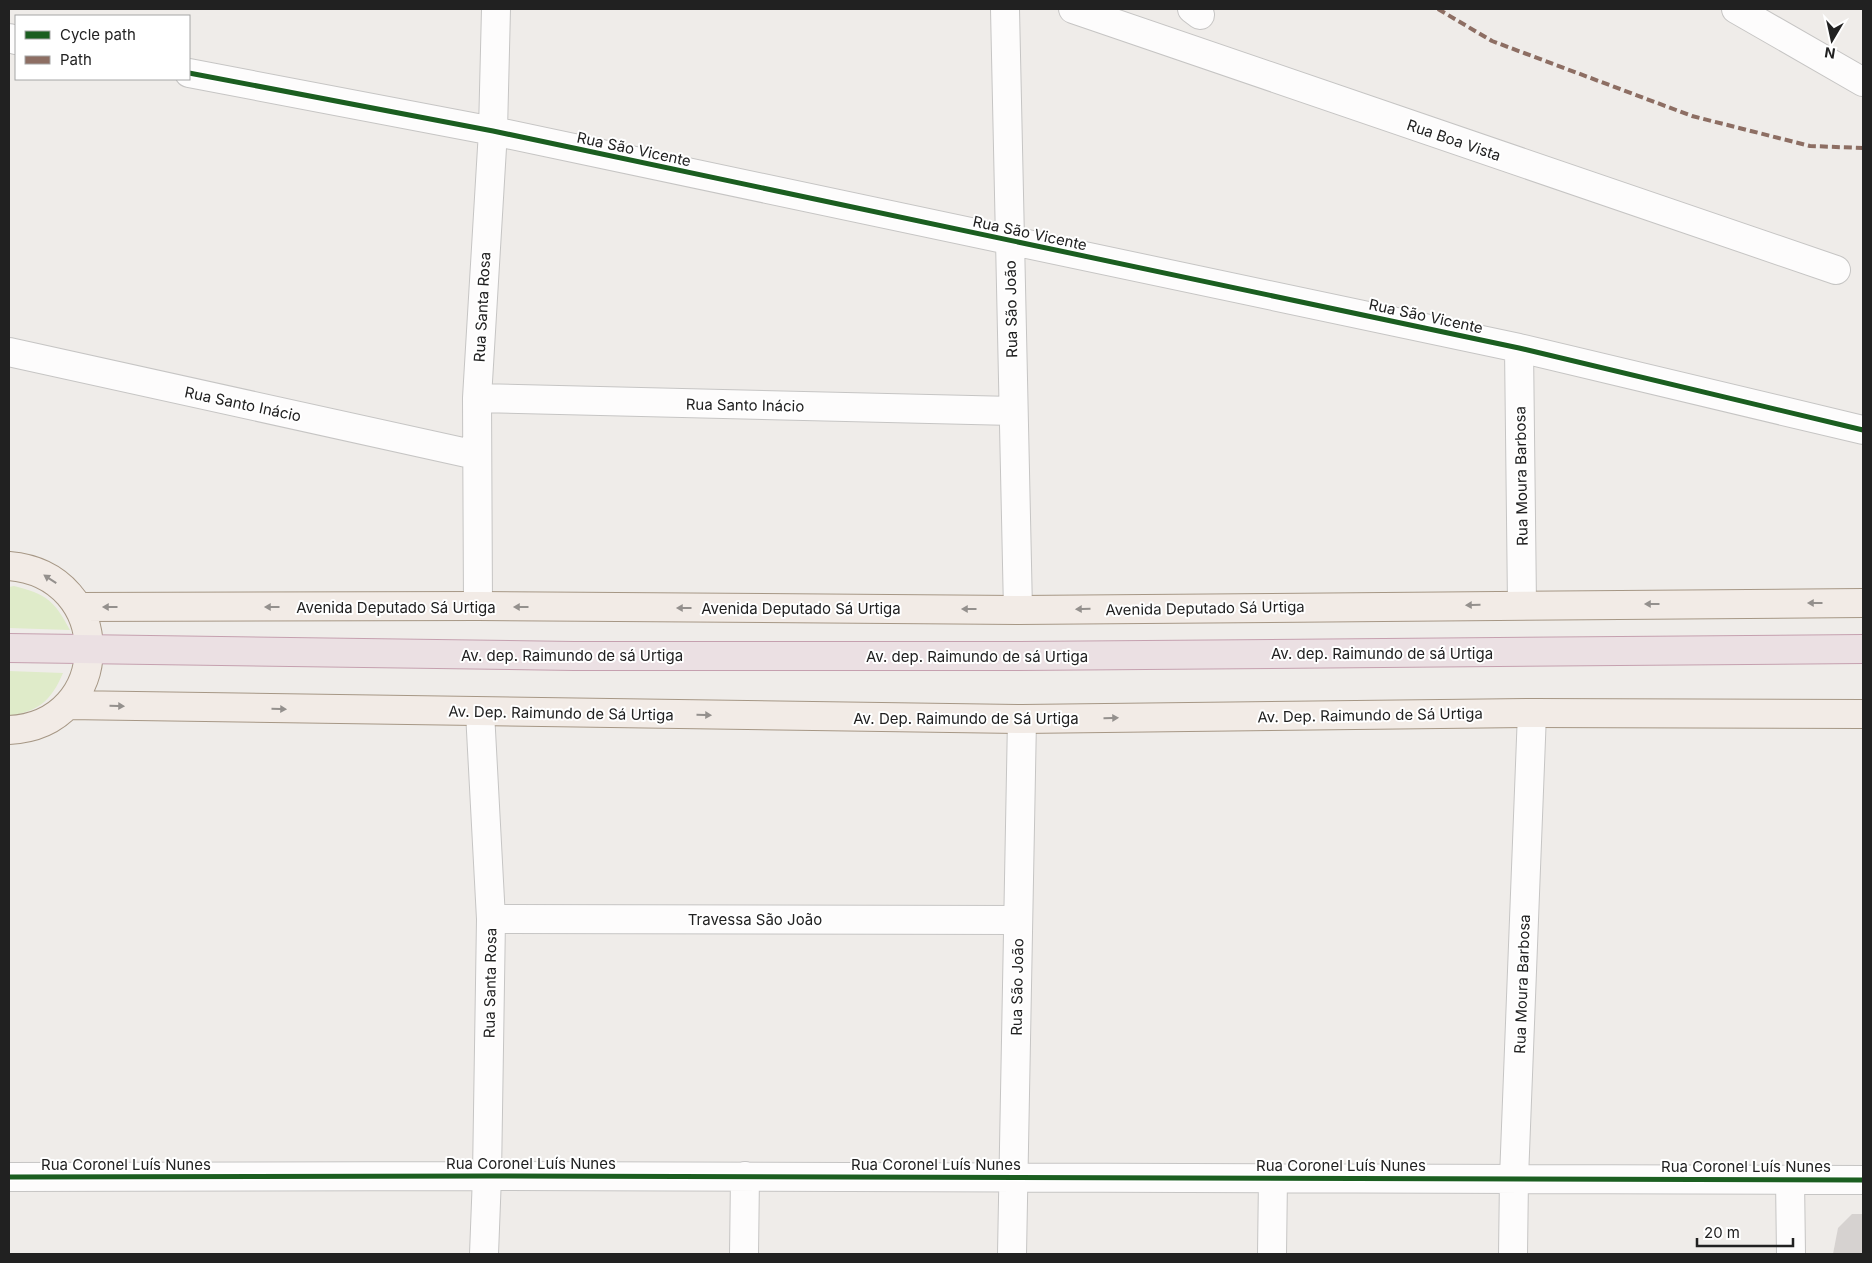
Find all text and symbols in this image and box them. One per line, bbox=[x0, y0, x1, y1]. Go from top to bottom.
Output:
legend bbox=[15, 15, 190, 80]
north arrow bbox=[1807, 15, 1857, 65]
text: Cycle path bbox=[60, 25, 136, 44]
text: N bbox=[1823, 44, 1836, 63]
text: Path bbox=[60, 50, 92, 69]
street label: Rua Boa Vista bbox=[1405, 115, 1503, 165]
street label: Rua São Vicente bbox=[575, 128, 693, 170]
street label: Rua São Vicente bbox=[971, 212, 1089, 254]
street label: Rua Santa Rosa bbox=[470, 251, 494, 363]
street label: Rua São João bbox=[1001, 260, 1021, 358]
street label: Rua São Vicente bbox=[1367, 295, 1485, 337]
street label: Rua Santo Inácio bbox=[183, 382, 303, 426]
street label: Rua Santo Inácio bbox=[686, 394, 804, 416]
street label: Rua Moura Barbosa bbox=[1510, 406, 1532, 546]
one-way arrow bbox=[43, 574, 57, 583]
street label: Avenida Deputado Sá Urtiga bbox=[1105, 597, 1305, 619]
street label: Avenida Deputado Sá Urtiga bbox=[296, 598, 496, 617]
street label: Avenida Deputado Sá Urtiga bbox=[701, 599, 901, 618]
one-way arrow bbox=[1806, 599, 1822, 607]
one-way arrow bbox=[1644, 600, 1660, 608]
one-way arrow bbox=[1465, 601, 1481, 609]
one-way arrow bbox=[101, 603, 117, 611]
one-way arrow bbox=[264, 603, 280, 611]
one-way arrow bbox=[513, 603, 529, 611]
one-way arrow bbox=[676, 604, 692, 612]
one-way arrow bbox=[961, 605, 977, 613]
one-way arrow bbox=[1075, 605, 1091, 613]
street label: Av. dep. Raimundo de sá Urtiga bbox=[1271, 644, 1493, 663]
street label: Av. dep. Raimundo de sá Urtiga bbox=[461, 646, 683, 665]
street label: Av. dep. Raimundo de sá Urtiga bbox=[866, 647, 1088, 666]
one-way arrow bbox=[109, 702, 125, 710]
street label: Av. Dep. Raimundo de Sá Urtiga bbox=[448, 702, 674, 724]
street label: Av. Dep. Raimundo de Sá Urtiga bbox=[1257, 704, 1483, 726]
one-way arrow bbox=[271, 705, 287, 713]
street label: Av. Dep. Raimundo de Sá Urtiga bbox=[853, 709, 1079, 728]
one-way arrow bbox=[696, 711, 712, 719]
one-way arrow bbox=[1104, 714, 1120, 722]
street label: Travessa São João bbox=[688, 910, 822, 929]
street label: Rua Moura Barbosa bbox=[1510, 914, 1534, 1054]
street label: Rua Santa Rosa bbox=[480, 928, 500, 1038]
street label: Rua São João bbox=[1007, 938, 1027, 1036]
street label: Rua Coronel Luís Nunes bbox=[446, 1154, 616, 1173]
street label: Rua Coronel Luís Nunes bbox=[41, 1155, 211, 1174]
street label: Rua Coronel Luís Nunes bbox=[851, 1155, 1021, 1174]
street label: Rua Coronel Luís Nunes bbox=[1256, 1156, 1426, 1175]
street label: Rua Coronel Luís Nunes bbox=[1661, 1157, 1831, 1176]
scale bar bbox=[1697, 1216, 1793, 1248]
text: 20 m bbox=[1704, 1223, 1740, 1242]

